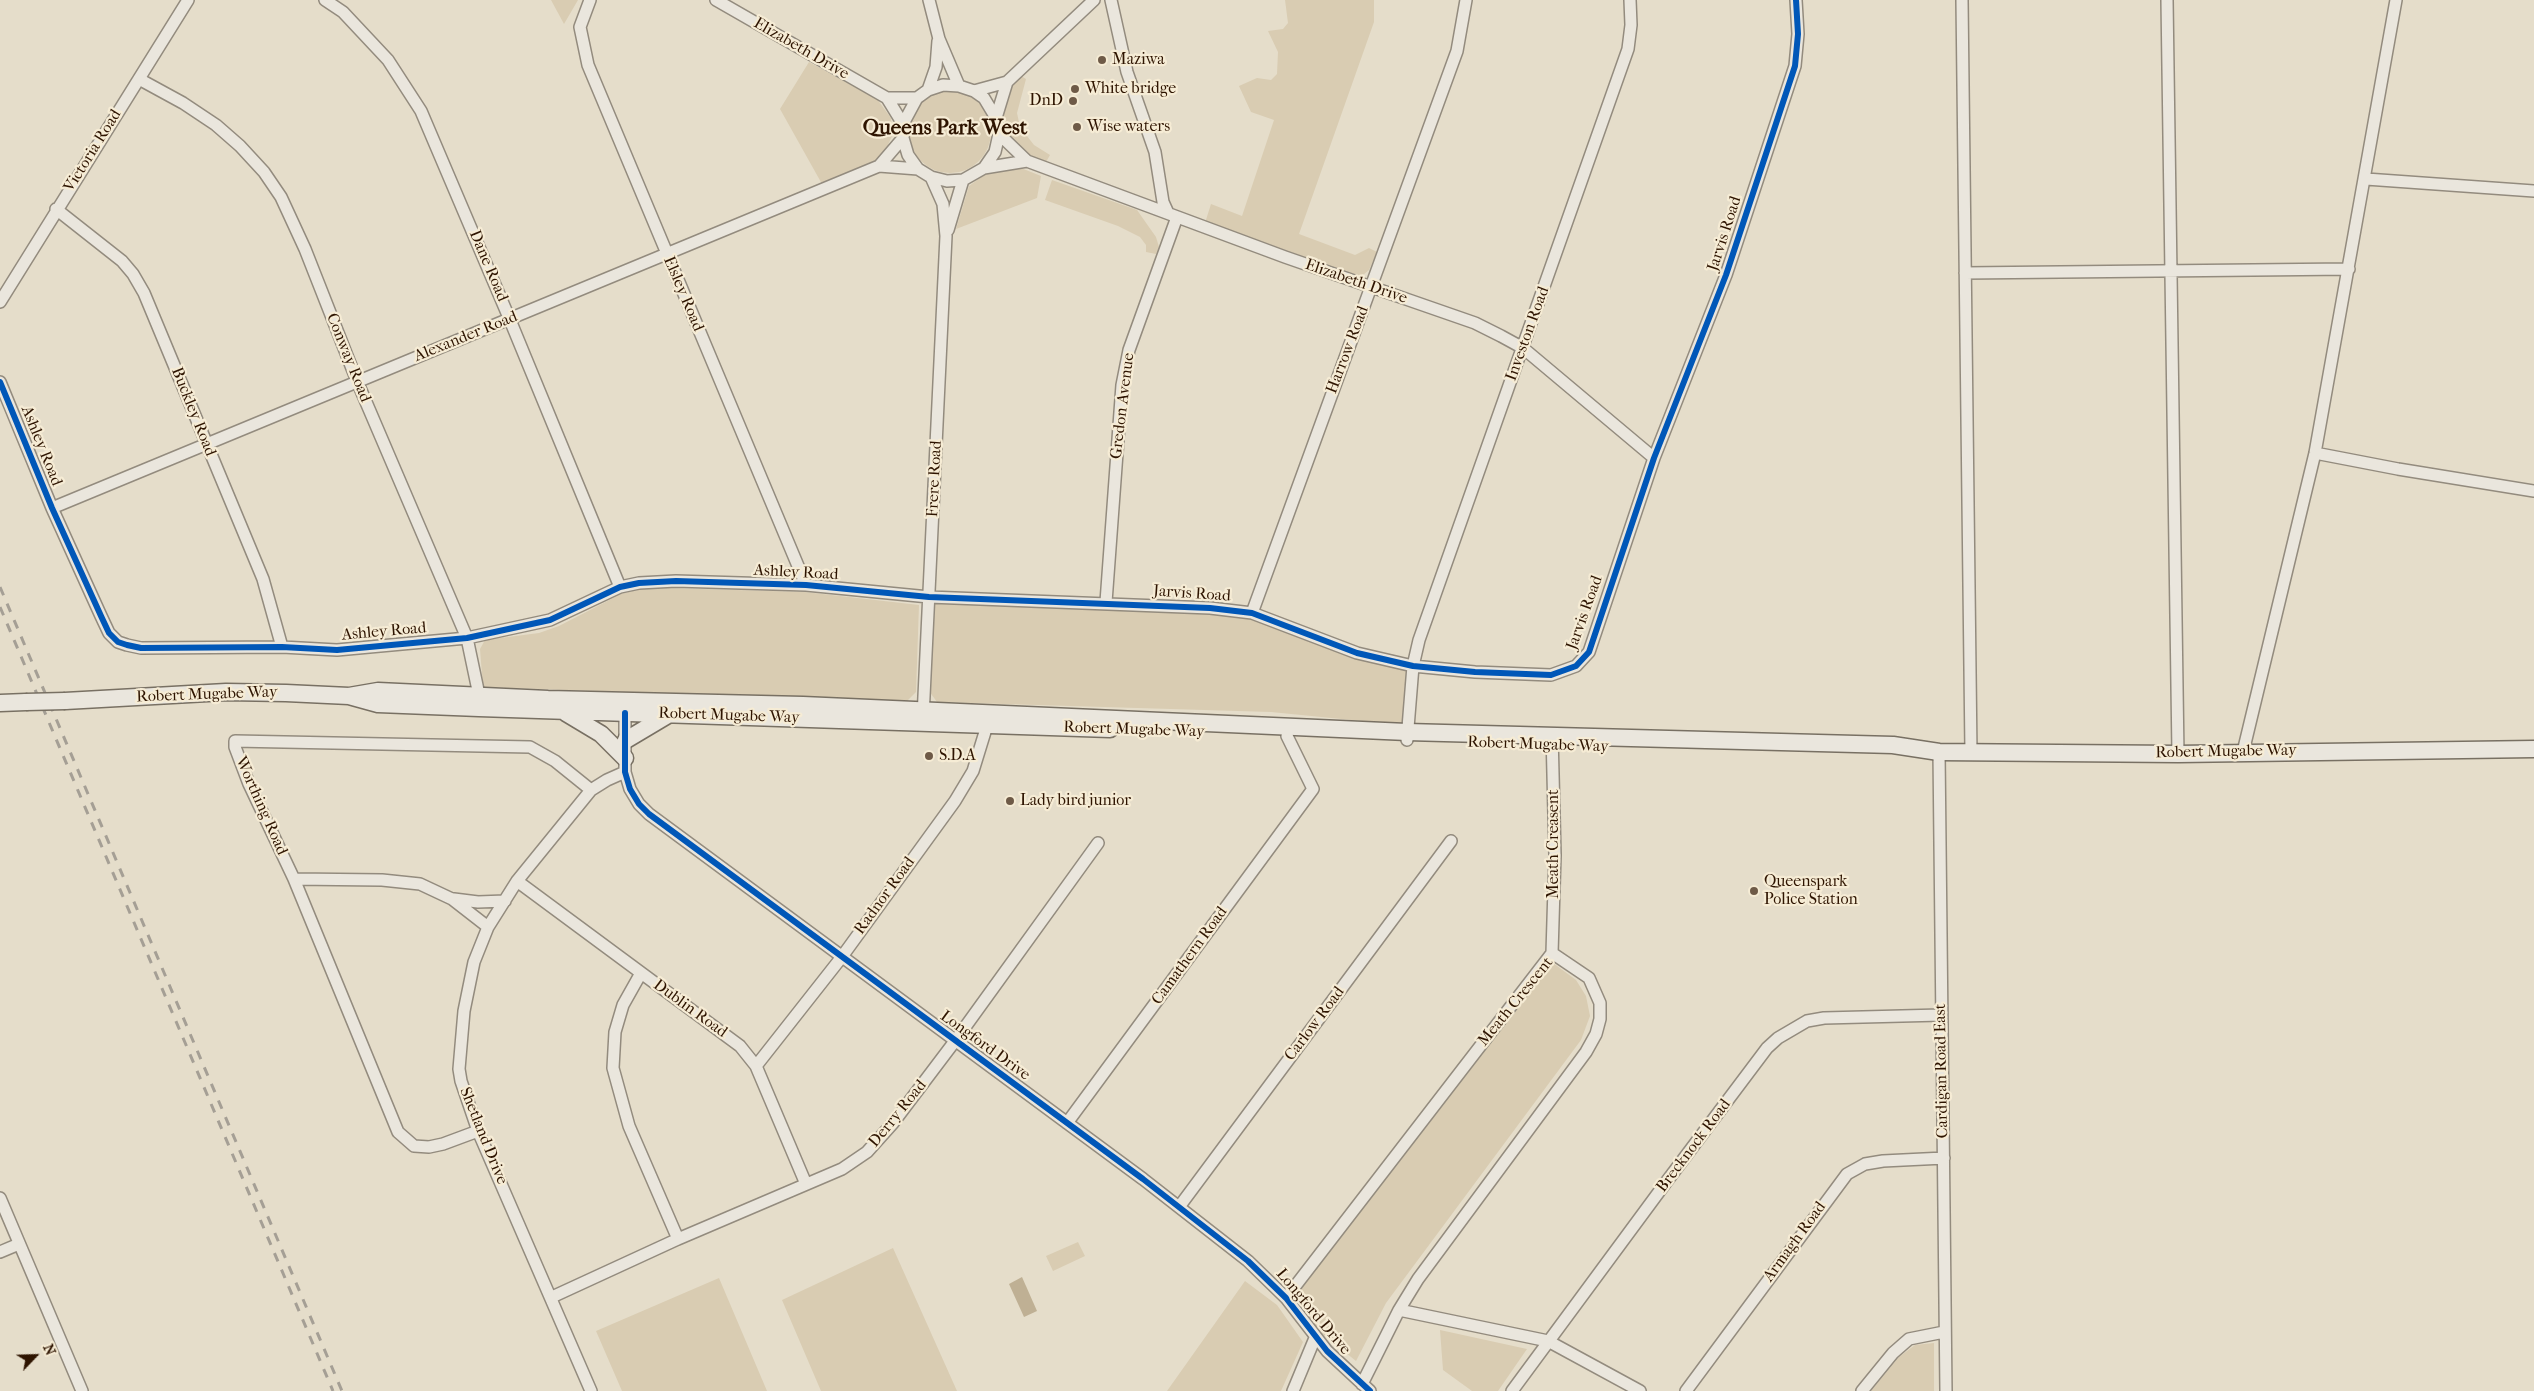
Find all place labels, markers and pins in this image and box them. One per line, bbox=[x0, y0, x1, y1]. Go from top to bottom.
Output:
place label: Maziwa bbox=[1112, 50, 1165, 70]
marker: Maziwa bbox=[1096, 54, 1108, 66]
place label: White bridge bbox=[1085, 79, 1176, 99]
marker: White bridge bbox=[1069, 83, 1081, 95]
place label: DnD bbox=[1029, 91, 1063, 111]
marker: DnD bbox=[1067, 95, 1079, 107]
place label: Wise waters bbox=[1087, 117, 1170, 137]
marker: Wise waters bbox=[1071, 121, 1083, 133]
place label: S.D.A bbox=[939, 746, 976, 766]
marker: S.D.A bbox=[923, 750, 935, 762]
place label: Lady bird junior bbox=[1020, 791, 1131, 811]
marker: Lady bird junior bbox=[1004, 795, 1016, 807]
place label: Queenspark Police Station bbox=[1764, 872, 1858, 910]
marker: Queenspark Police Station bbox=[1748, 885, 1760, 897]

